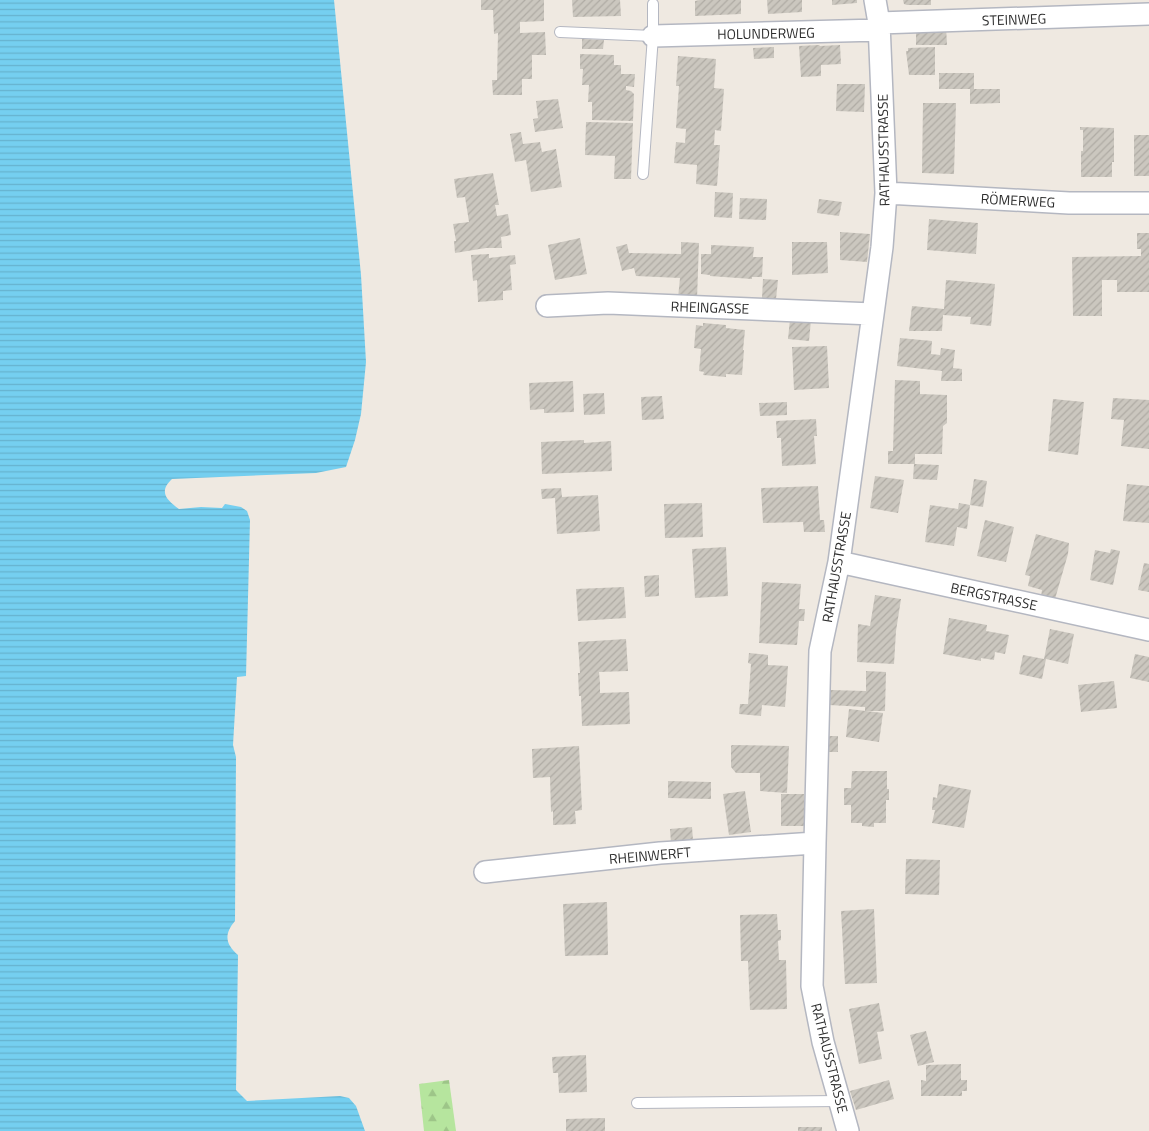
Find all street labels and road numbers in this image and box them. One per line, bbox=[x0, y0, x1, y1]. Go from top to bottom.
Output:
street label: STEINWEG bbox=[982, 7, 1046, 31]
street label: HOLUNDERWEG bbox=[717, 22, 815, 44]
street label: RATHAUSSTRASSE bbox=[872, 93, 894, 206]
street label: RÖMERWEG bbox=[980, 188, 1056, 212]
street label: RHEINGASSE bbox=[670, 295, 750, 319]
street label: RATHAUSSTRASSE bbox=[816, 510, 856, 624]
street label: BERGSTRASSE bbox=[949, 577, 1040, 615]
street label: RHEINWERFT bbox=[608, 841, 692, 869]
street label: RATHAUSSTRASSE bbox=[806, 1001, 854, 1115]

